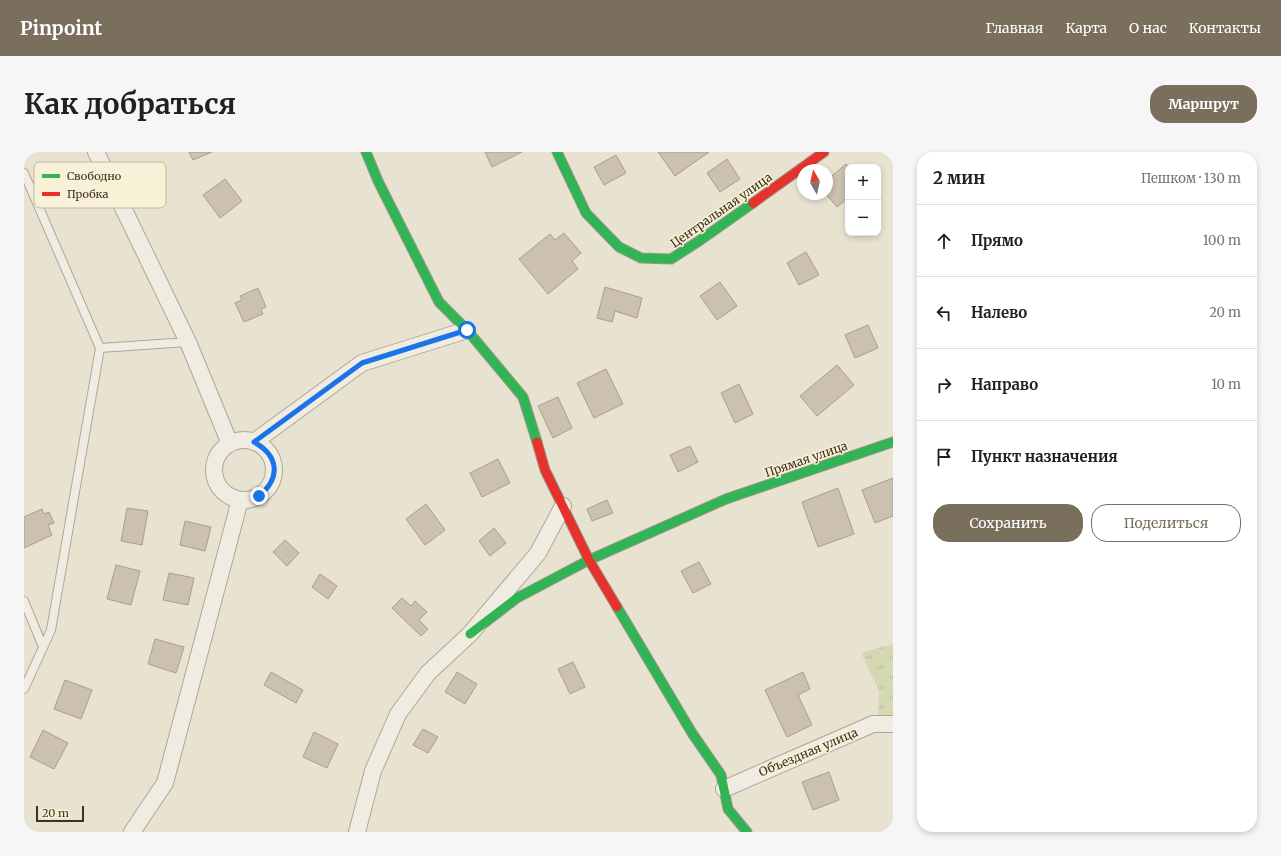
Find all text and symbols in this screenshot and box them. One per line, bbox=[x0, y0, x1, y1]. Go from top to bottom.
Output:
text: Pinpoint bbox=[20, 16, 102, 40]
text: Главная bbox=[985, 19, 1043, 37]
text: Карта bbox=[1065, 19, 1107, 37]
text: О нас bbox=[1129, 19, 1167, 37]
text: Контакты bbox=[1189, 19, 1261, 37]
button: Маршрут bbox=[1150, 85, 1257, 123]
text: Как добраться bbox=[24, 86, 236, 122]
legend bbox=[34, 162, 166, 208]
north arrow bbox=[797, 164, 833, 200]
map controls bbox=[845, 164, 881, 236]
button: + bbox=[845, 164, 881, 200]
text: 2 мин bbox=[933, 167, 985, 189]
text: Свободно bbox=[67, 169, 122, 183]
street label: Центральная улица bbox=[667, 169, 775, 251]
text: Пешком · 130 m bbox=[1141, 170, 1241, 187]
text: Пробка bbox=[67, 187, 109, 201]
button: − bbox=[845, 200, 881, 236]
icon: ahead bbox=[933, 230, 955, 252]
text: Прямо bbox=[971, 231, 1023, 250]
text: 100 m bbox=[1203, 232, 1241, 249]
icon: left bbox=[933, 302, 955, 324]
text: Налево bbox=[971, 303, 1027, 322]
text: 20 m bbox=[1209, 304, 1241, 321]
route start bbox=[458, 321, 476, 339]
icon: right bbox=[933, 374, 955, 396]
text: Направо bbox=[971, 375, 1038, 394]
text: 10 m bbox=[1211, 376, 1241, 393]
street label: Прямая улица bbox=[763, 438, 850, 480]
icon: arrive bbox=[933, 446, 955, 468]
text: Пункт назначения bbox=[971, 447, 1118, 466]
route end bbox=[250, 487, 268, 505]
button: Сохранить bbox=[933, 504, 1083, 542]
button: Поделиться bbox=[1091, 504, 1241, 542]
street label: Объездная улица bbox=[756, 724, 860, 780]
scale bar bbox=[36, 804, 84, 823]
text: 20 m bbox=[42, 806, 69, 820]

